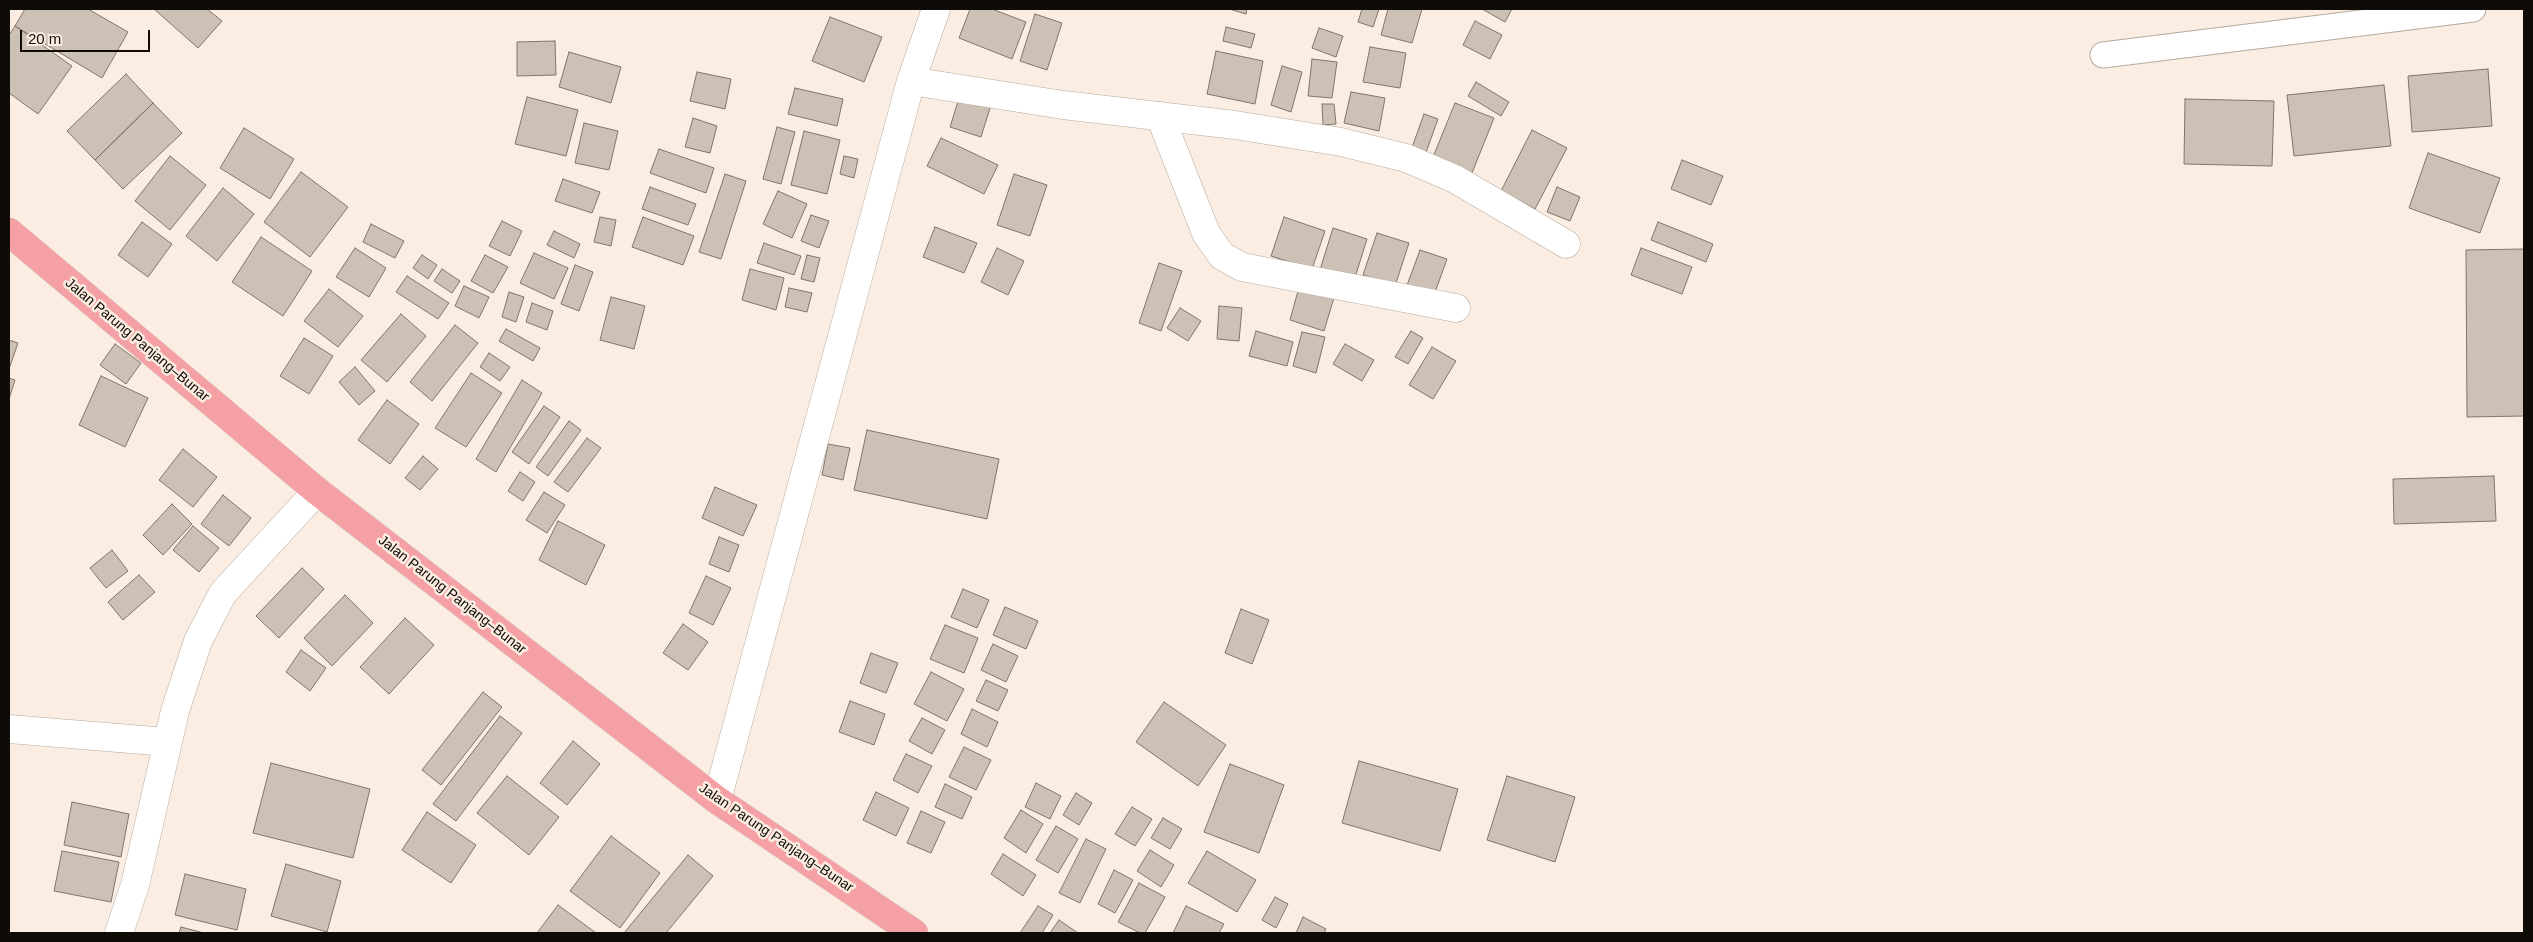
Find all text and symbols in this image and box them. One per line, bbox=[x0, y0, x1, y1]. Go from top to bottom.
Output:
scale bar bbox=[22, 20, 152, 52]
text: 20 m bbox=[28, 30, 61, 47]
street label: Jalan Parung Panjang–Bunar bbox=[62, 275, 212, 405]
street label: Jalan Parung Panjang–Bunar bbox=[375, 532, 529, 658]
street label: Jalan Parung Panjang–Bunar bbox=[695, 780, 857, 896]

